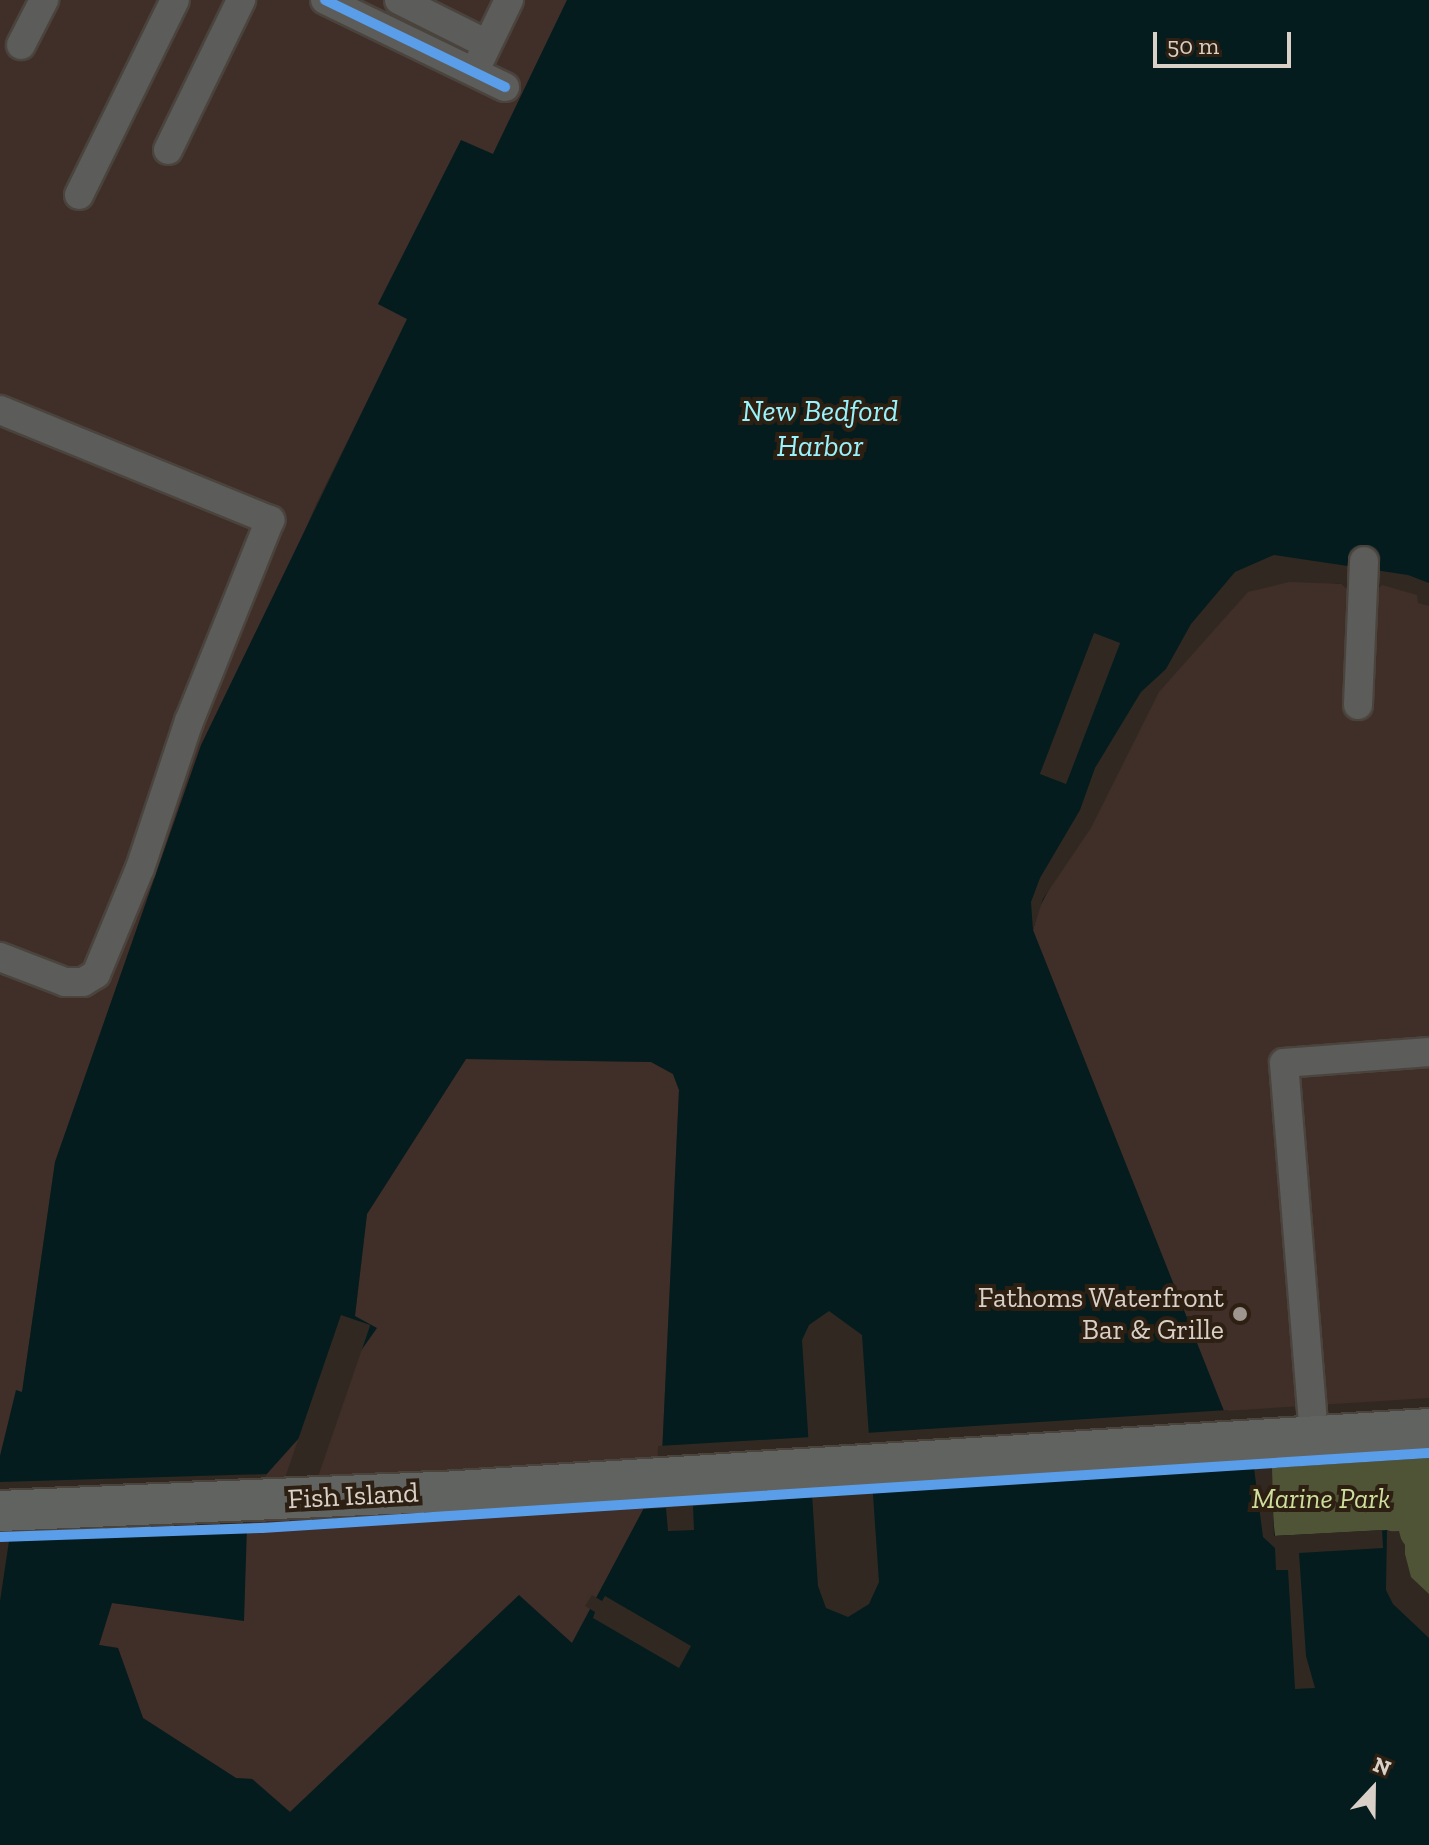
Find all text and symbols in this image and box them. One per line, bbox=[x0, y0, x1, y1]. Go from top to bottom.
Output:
scale bar bbox=[1157, 16, 1295, 66]
text: 50 m bbox=[1167, 31, 1219, 60]
water label: New Bedford Harbor bbox=[742, 393, 898, 464]
place label: Fathoms Waterfront Bar & Grille bbox=[977, 1281, 1224, 1347]
marker: Fathoms Waterfront Bar & Grille bbox=[1231, 1305, 1249, 1323]
street label: Fish Island bbox=[287, 1476, 419, 1516]
park label: Marine Park bbox=[1252, 1482, 1390, 1516]
north arrow bbox=[1333, 1749, 1413, 1829]
text: N bbox=[1369, 1751, 1395, 1782]

